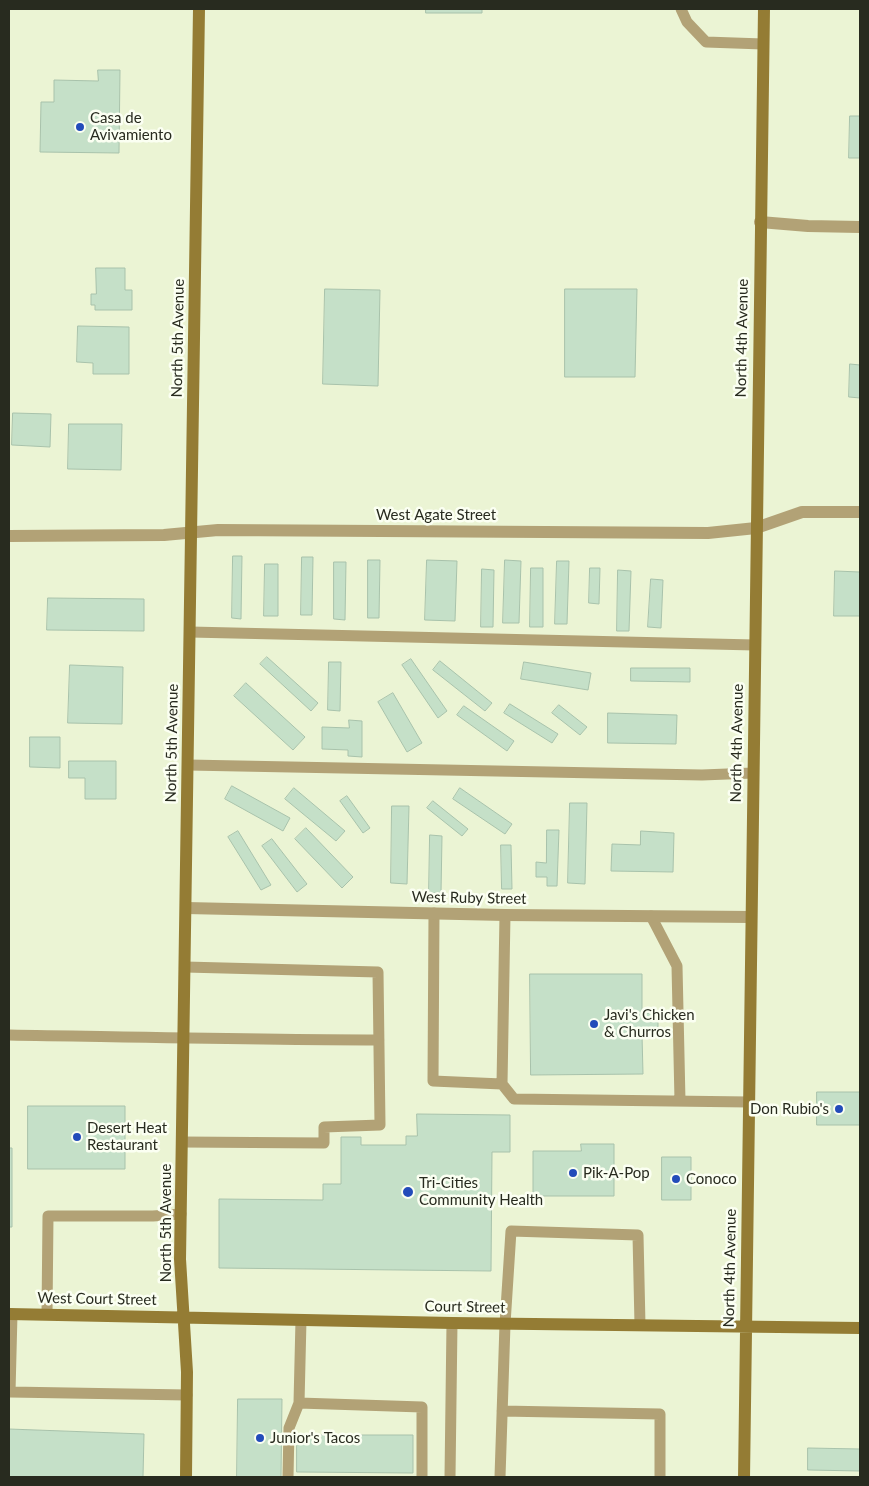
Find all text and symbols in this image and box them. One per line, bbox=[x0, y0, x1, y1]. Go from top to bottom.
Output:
place label: Casa de Avivamiento bbox=[90, 109, 172, 144]
marker: Casa de Avivamiento bbox=[74, 121, 86, 133]
street label: North 5th Avenue bbox=[168, 278, 188, 398]
street label: North 4th Avenue bbox=[732, 278, 752, 398]
street label: West Agate Street bbox=[376, 506, 496, 524]
street label: North 5th Avenue bbox=[162, 683, 182, 803]
street label: North 4th Avenue bbox=[727, 683, 747, 803]
street label: West Ruby Street bbox=[411, 888, 527, 908]
place label: Javi's Chicken & Churros bbox=[604, 1006, 695, 1041]
marker: Javi's Chicken & Churros bbox=[588, 1018, 600, 1030]
place label: Don Rubio's bbox=[750, 1100, 829, 1118]
marker: Don Rubio's bbox=[833, 1103, 845, 1115]
place label: Desert Heat Restaurant bbox=[87, 1119, 167, 1154]
marker: Desert Heat Restaurant bbox=[71, 1131, 83, 1143]
street label: North 5th Avenue bbox=[157, 1164, 175, 1282]
place label: Pik-A-Pop bbox=[583, 1164, 650, 1182]
marker: Pik-A-Pop bbox=[567, 1167, 579, 1179]
place label: Conoco bbox=[686, 1170, 737, 1188]
marker: Conoco bbox=[670, 1173, 682, 1185]
place label: Tri-Cities Community Health bbox=[419, 1174, 543, 1209]
marker: Tri-Cities Community Health bbox=[401, 1185, 415, 1199]
street label: North 4th Avenue bbox=[720, 1208, 740, 1328]
street label: West Court Street bbox=[37, 1289, 157, 1309]
street label: Court Street bbox=[424, 1297, 506, 1317]
place label: Junior's Tacos bbox=[270, 1429, 360, 1447]
marker: Junior's Tacos bbox=[254, 1432, 266, 1444]

